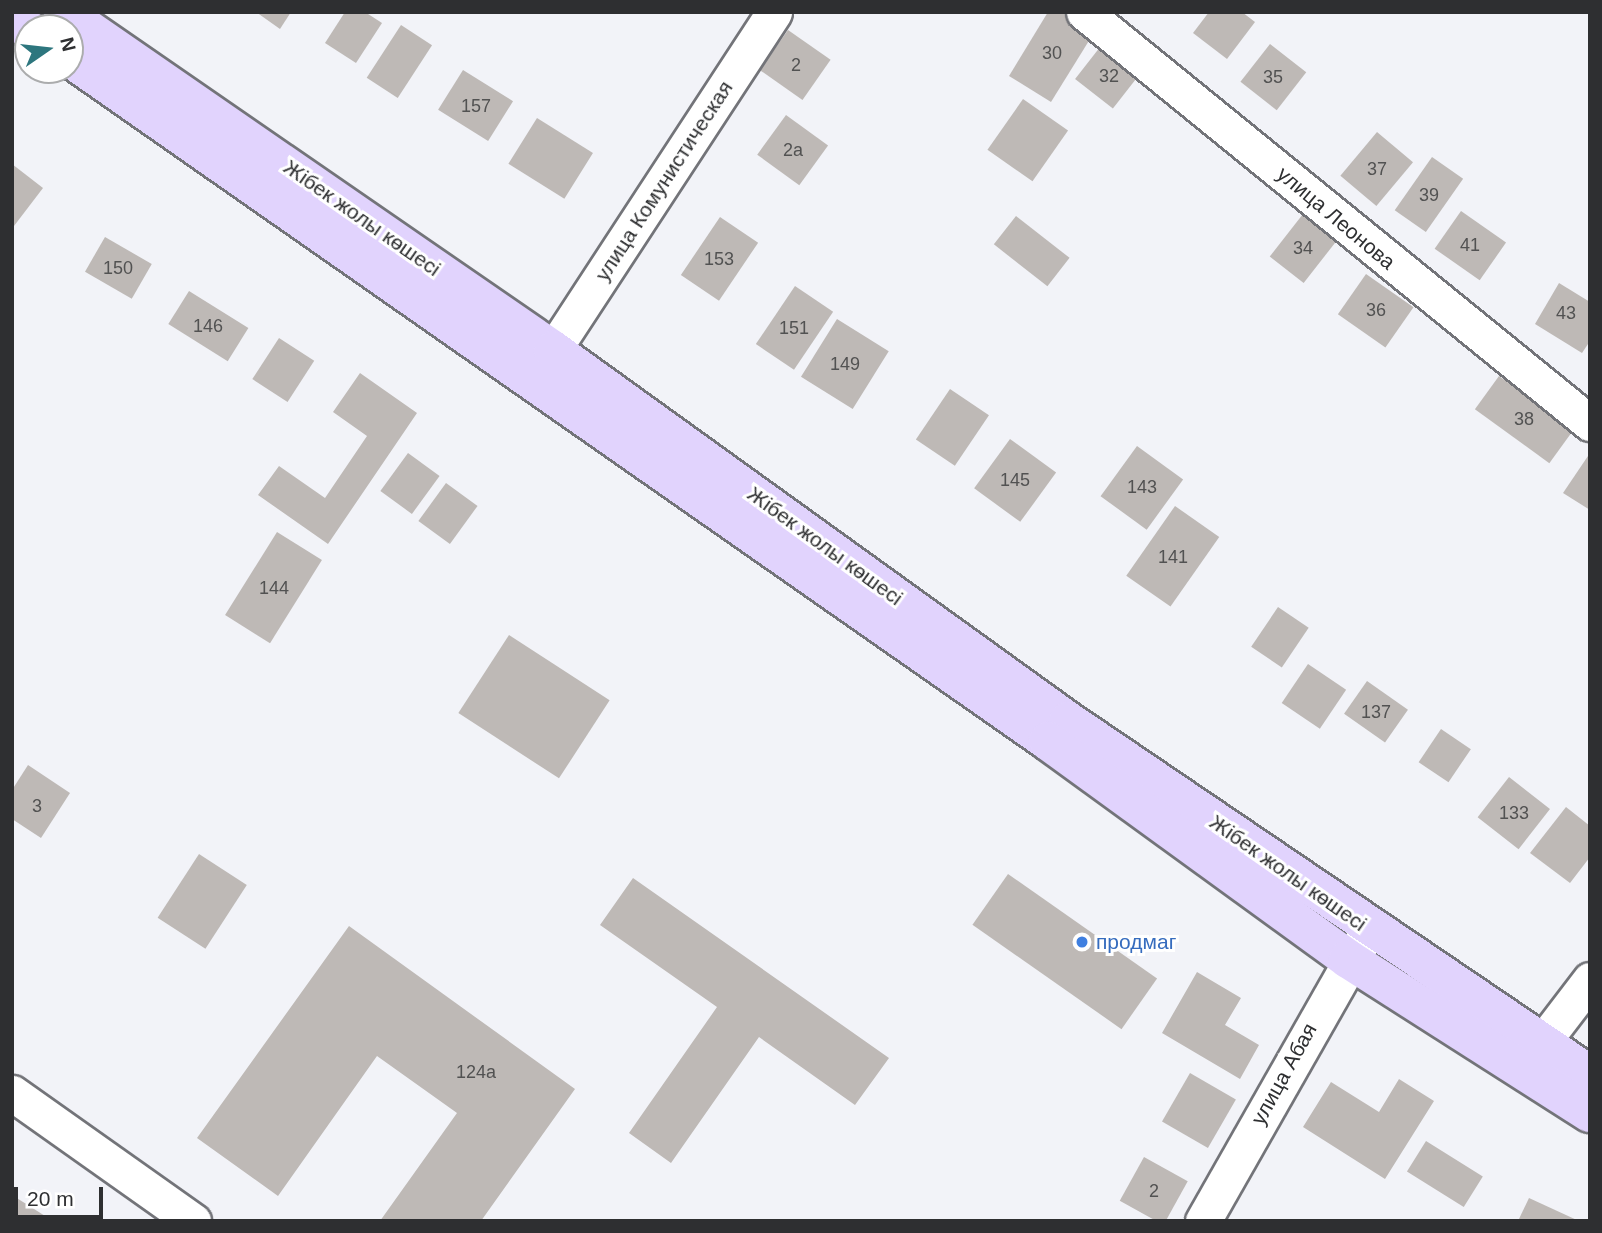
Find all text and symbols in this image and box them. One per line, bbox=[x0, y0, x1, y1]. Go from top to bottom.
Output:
north arrow bbox=[14, 14, 84, 84]
text: N bbox=[56, 35, 80, 53]
house number: 30 bbox=[1042, 42, 1062, 64]
house number: 2 bbox=[791, 54, 801, 76]
house number: 32 bbox=[1099, 65, 1119, 87]
house number: 35 bbox=[1263, 66, 1283, 88]
street label: улица Комунистическая bbox=[590, 76, 738, 286]
house number: 157 bbox=[461, 95, 491, 117]
house number: 2а bbox=[783, 139, 803, 161]
street label: Жібек жолы көшесі bbox=[279, 154, 445, 282]
house number: 37 bbox=[1367, 158, 1387, 180]
street label: улица Леонова bbox=[1272, 161, 1400, 275]
house number: 39 bbox=[1419, 184, 1439, 206]
house number: 41 bbox=[1460, 234, 1480, 256]
house number: 34 bbox=[1293, 237, 1313, 259]
house number: 153 bbox=[704, 248, 734, 270]
house number: 150 bbox=[103, 257, 133, 279]
house number: 36 bbox=[1366, 299, 1386, 321]
house number: 43 bbox=[1556, 302, 1576, 324]
house number: 146 bbox=[193, 315, 223, 337]
house number: 151 bbox=[779, 317, 809, 339]
house number: 149 bbox=[830, 353, 860, 375]
house number: 38 bbox=[1514, 408, 1534, 430]
house number: 145 bbox=[1000, 469, 1030, 491]
house number: 143 bbox=[1127, 476, 1157, 498]
street label: Жібек жолы көшесі bbox=[743, 481, 907, 611]
house number: 141 bbox=[1158, 546, 1188, 568]
house number: 144 bbox=[259, 577, 289, 599]
house number: 137 bbox=[1361, 701, 1391, 723]
house number: 3 bbox=[32, 795, 42, 817]
house number: 133 bbox=[1499, 802, 1529, 824]
street label: Жібек жолы көшесі bbox=[1205, 809, 1371, 937]
place label: продмаг bbox=[1096, 929, 1176, 955]
marker: продмаг bbox=[1074, 934, 1090, 950]
street label: улица Абая bbox=[1246, 1019, 1322, 1129]
house number: 124а bbox=[456, 1061, 496, 1083]
scale bar bbox=[18, 1174, 107, 1218]
house number: 2 bbox=[1149, 1180, 1159, 1202]
text: 20 m bbox=[27, 1187, 74, 1210]

